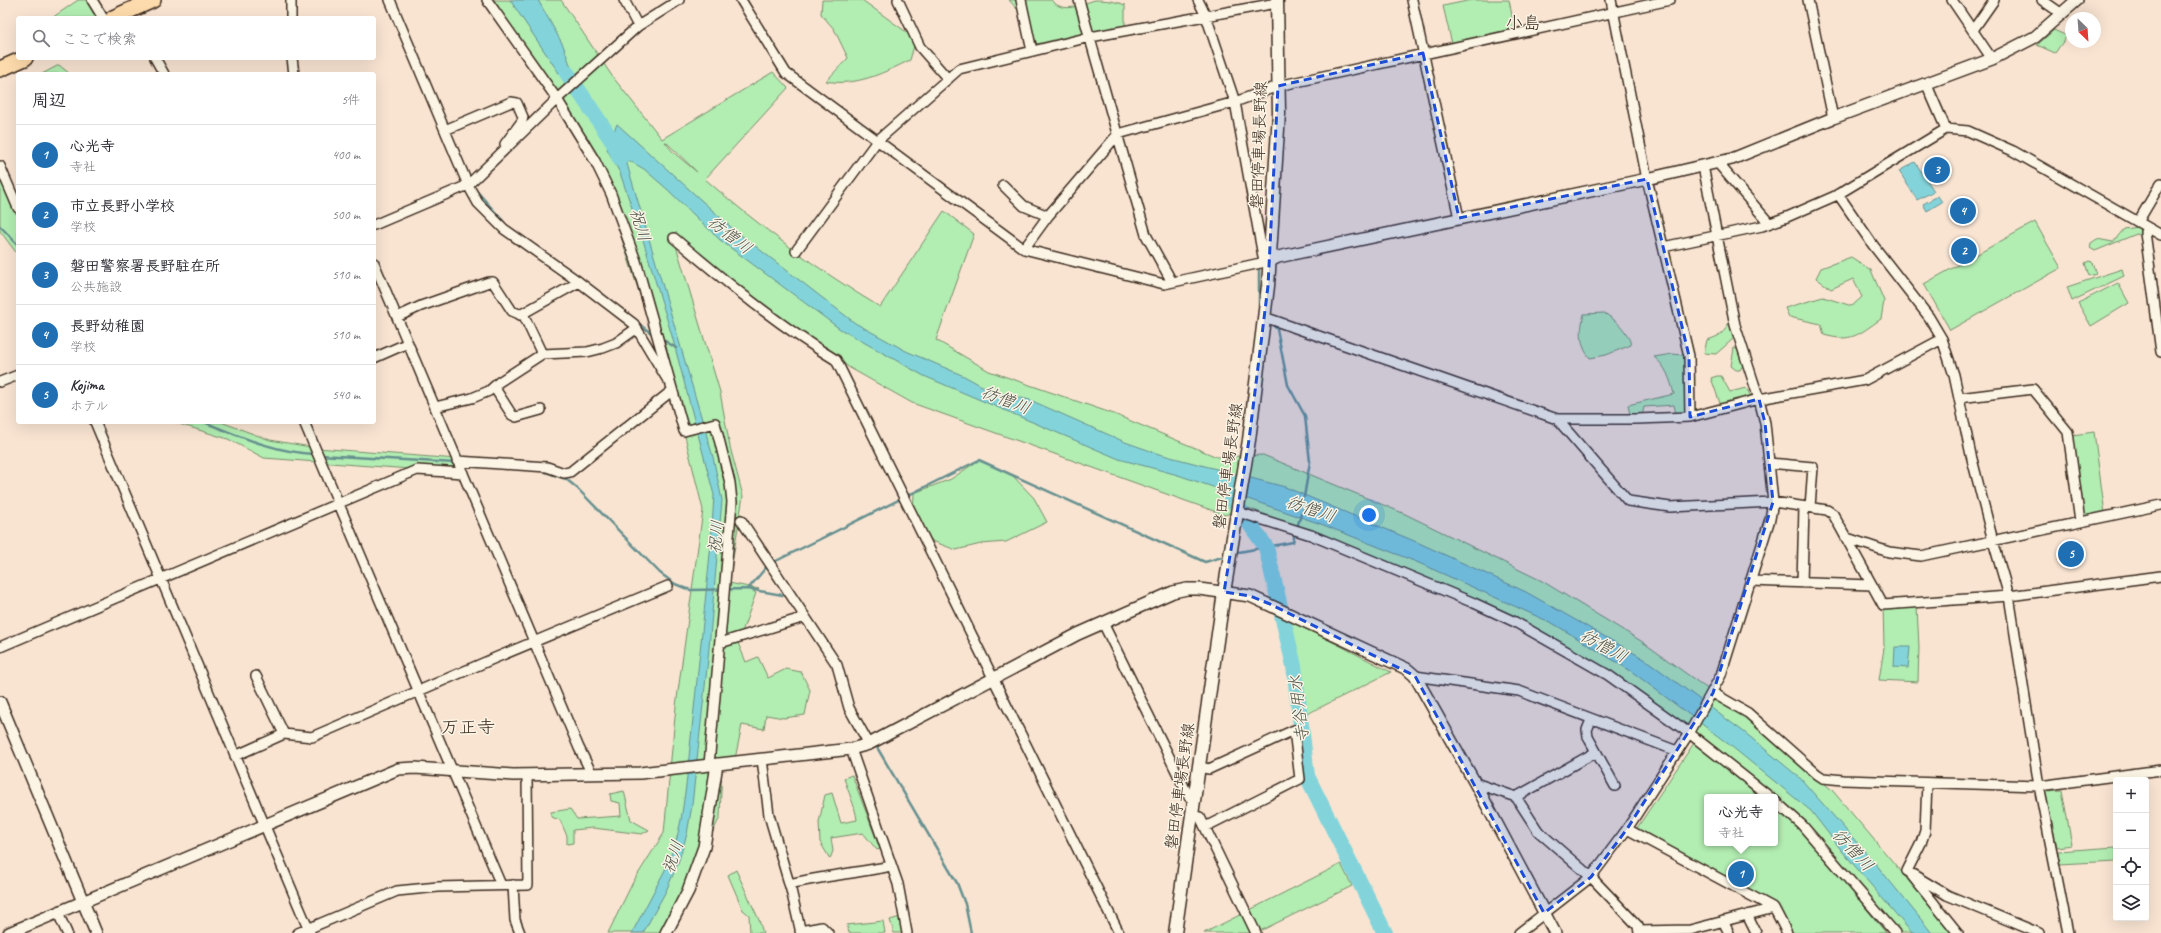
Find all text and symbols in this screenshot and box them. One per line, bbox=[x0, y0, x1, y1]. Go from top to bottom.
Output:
district label: 小島 bbox=[1505, 12, 1541, 34]
north arrow bbox=[2065, 12, 2101, 48]
search box bbox=[16, 16, 376, 60]
icon: search bbox=[30, 27, 52, 49]
text: ここで検索 bbox=[62, 30, 137, 49]
street label: 磐田停車場長野線 bbox=[1247, 81, 1271, 209]
text: 周辺 bbox=[32, 90, 66, 111]
text: 5件 bbox=[341, 92, 360, 108]
text: 心光寺 bbox=[70, 137, 115, 156]
text: 1 bbox=[42, 147, 48, 163]
text: 400 m bbox=[332, 147, 360, 163]
pin: 3 bbox=[1924, 155, 1950, 185]
text: 寺社 bbox=[70, 159, 96, 175]
pin: 4 bbox=[1950, 196, 1976, 226]
text: 市立長野小学校 bbox=[70, 197, 175, 216]
water label: 祝川 bbox=[625, 206, 655, 244]
text: 2 bbox=[42, 207, 48, 223]
text: 500 m bbox=[332, 207, 360, 223]
water label: 彷僧川 bbox=[703, 211, 757, 259]
text: 学校 bbox=[70, 219, 96, 235]
pin: 2 bbox=[1951, 236, 1977, 266]
text: 磐田警察署長野駐在所 bbox=[70, 257, 220, 276]
text: 3 bbox=[42, 267, 48, 283]
text: 510 m bbox=[332, 267, 360, 283]
text: 公共施設 bbox=[70, 279, 122, 295]
text: 長野幼稚園 bbox=[70, 317, 145, 336]
text: 4 bbox=[42, 327, 48, 343]
text: 510 m bbox=[332, 327, 360, 343]
text: 学校 bbox=[70, 339, 96, 355]
text: Kojima bbox=[70, 376, 104, 395]
water label: 彷僧川 bbox=[978, 381, 1034, 419]
text: 5 bbox=[42, 387, 48, 403]
text: 540 m bbox=[332, 387, 360, 403]
text: ホテル bbox=[70, 398, 108, 414]
street label: 磐田停車場長野線 bbox=[1209, 401, 1247, 531]
water label: 彷僧川 bbox=[1283, 491, 1339, 527]
your location bbox=[1359, 505, 1379, 525]
water label: 祝川 bbox=[704, 519, 728, 555]
pin: 5 bbox=[2058, 539, 2084, 569]
water label: 彷僧川 bbox=[1577, 624, 1631, 668]
water label: 寺谷用水 bbox=[1284, 674, 1314, 744]
district label: 万正寺 bbox=[441, 716, 495, 738]
street label: 磐田停車場長野線 bbox=[1161, 721, 1199, 851]
map controls bbox=[2113, 777, 2149, 921]
button: + bbox=[2113, 777, 2149, 813]
popup bbox=[1704, 794, 1778, 846]
text: 心光寺 bbox=[1718, 803, 1764, 822]
button: − bbox=[2113, 813, 2149, 849]
water label: 彷僧川 bbox=[1828, 824, 1878, 876]
text: 寺社 bbox=[1718, 825, 1745, 841]
water label: 祝川 bbox=[658, 838, 688, 876]
button: locate bbox=[2113, 849, 2149, 885]
pin: 1 bbox=[1728, 859, 1754, 889]
button: layers bbox=[2113, 885, 2149, 921]

